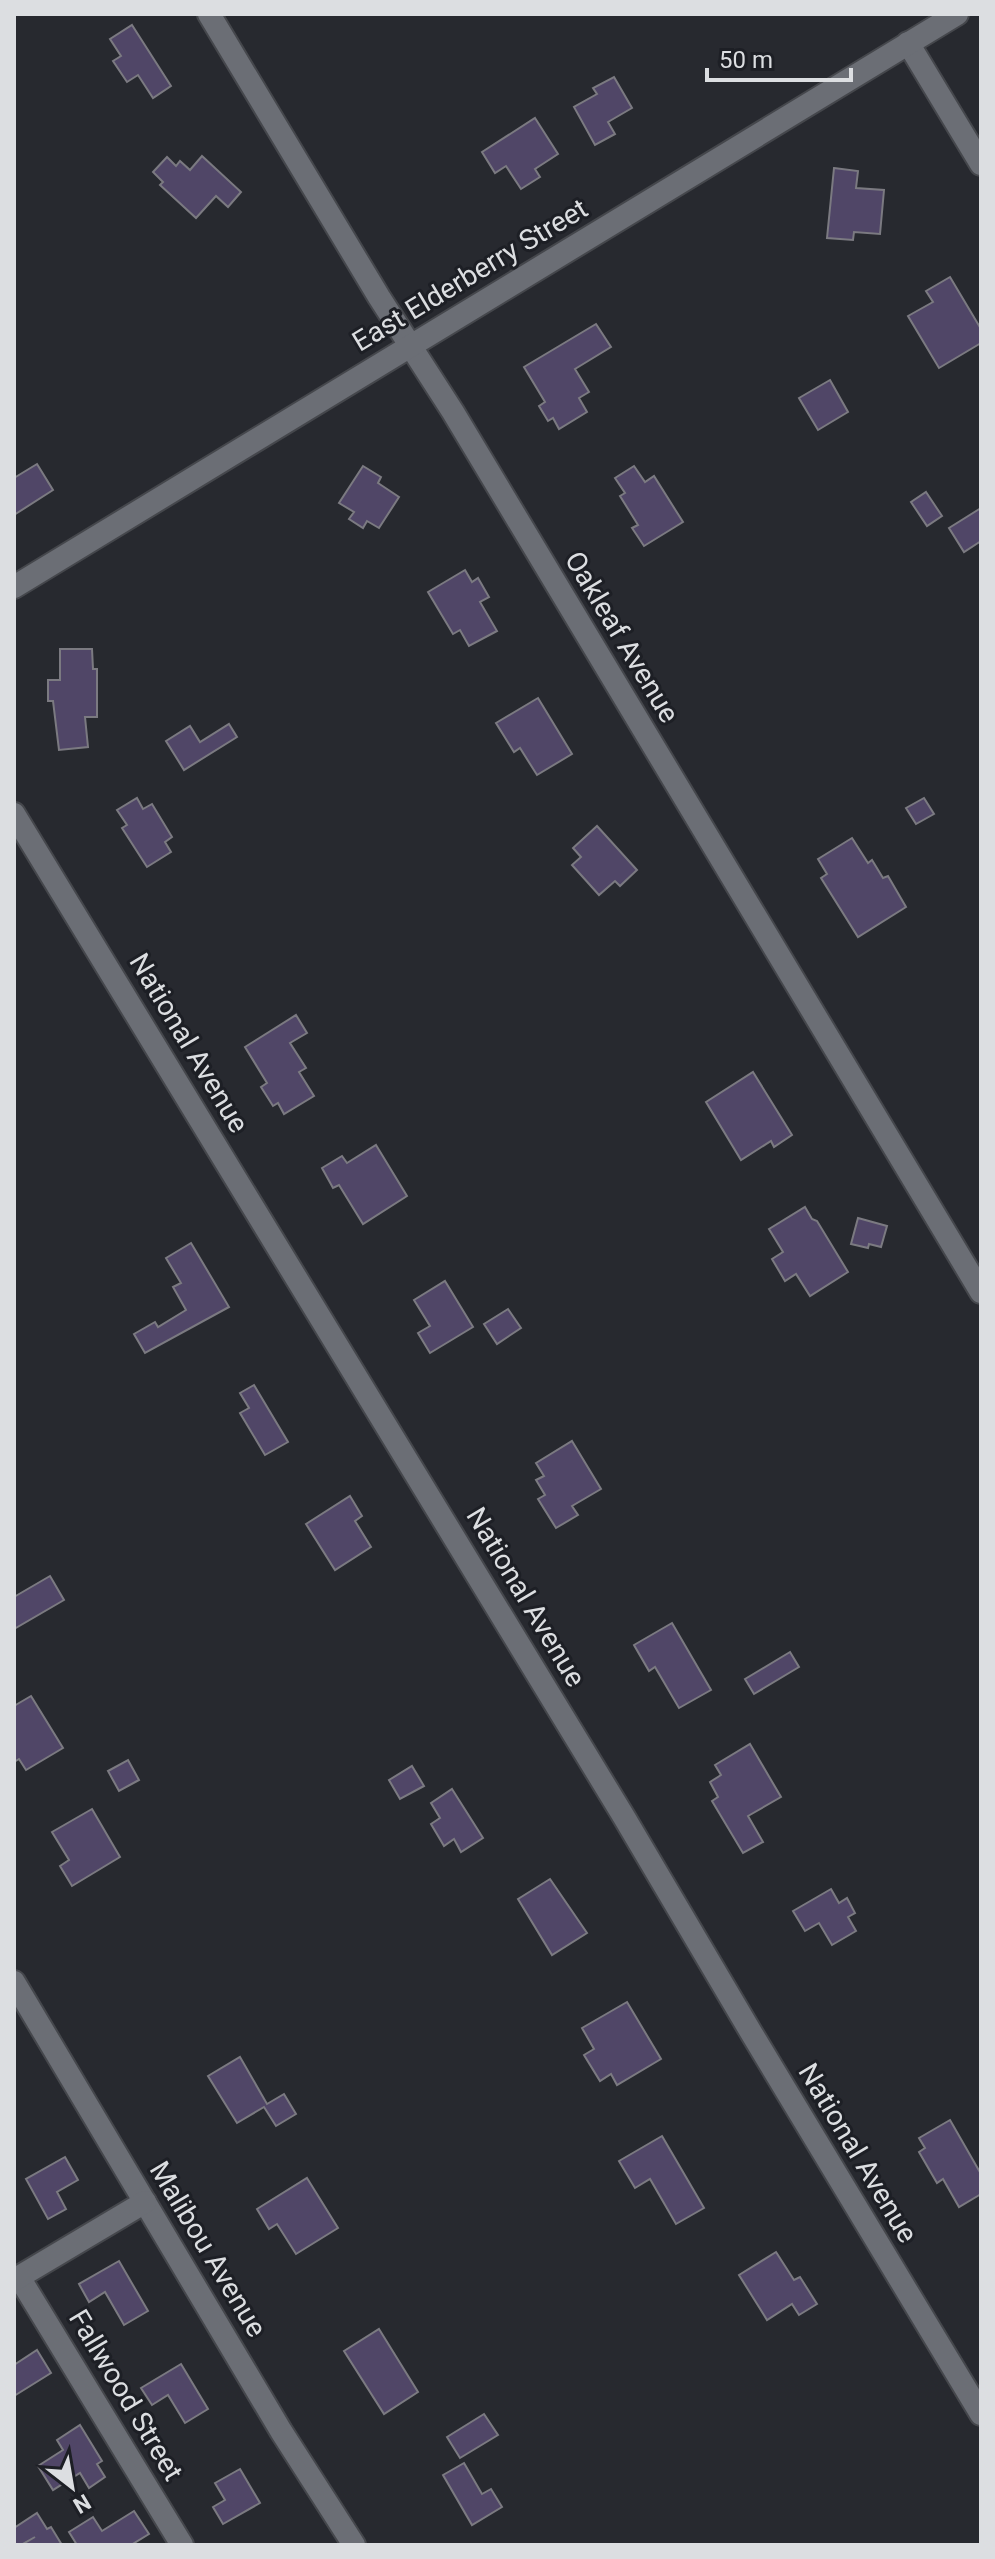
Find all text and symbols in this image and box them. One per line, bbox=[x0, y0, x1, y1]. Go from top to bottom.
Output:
scale bar bbox=[707, 32, 851, 82]
text: 50 m bbox=[719, 46, 773, 74]
street label: East Elderberry Street bbox=[346, 192, 594, 358]
street label: Oakleaf Avenue bbox=[558, 545, 686, 729]
street label: National Avenue bbox=[123, 947, 255, 1139]
street label: National Avenue bbox=[460, 1501, 592, 1693]
street label: National Avenue bbox=[792, 2057, 924, 2249]
street label: Malibou Avenue bbox=[143, 2155, 273, 2343]
street label: Fallwood Street bbox=[62, 2304, 190, 2486]
north arrow bbox=[32, 2447, 112, 2527]
text: N bbox=[69, 2489, 95, 2518]

